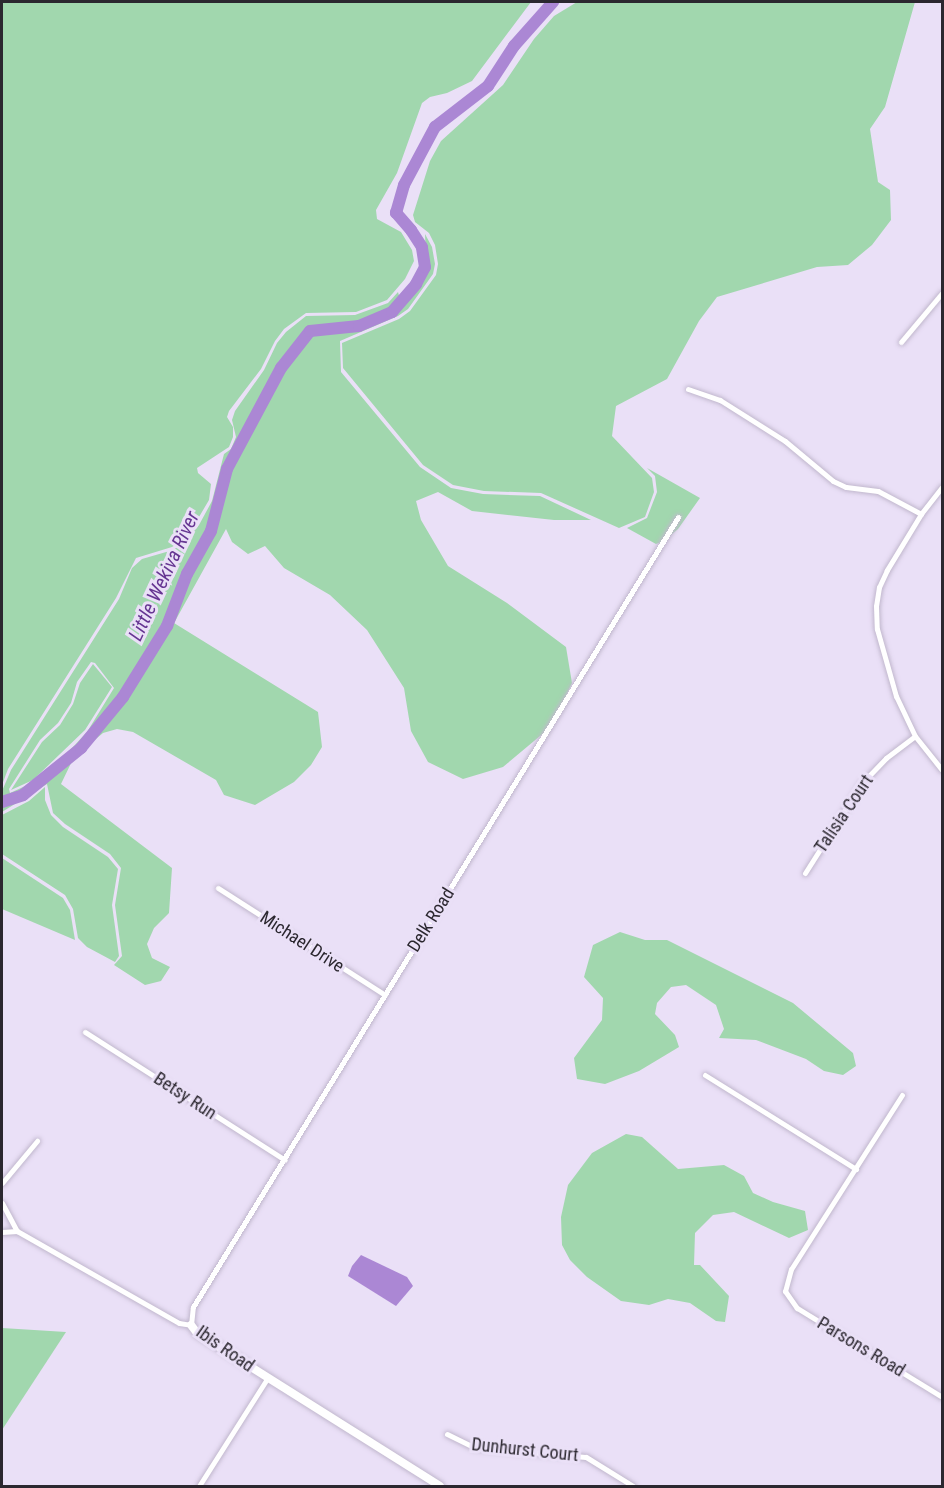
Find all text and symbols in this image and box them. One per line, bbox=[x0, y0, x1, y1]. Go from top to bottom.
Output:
water label: Little Wekiva River bbox=[124, 508, 204, 644]
street label: Talisia Court bbox=[810, 771, 878, 857]
street label: Delk Road bbox=[403, 884, 459, 956]
street label: Michael Drive bbox=[256, 907, 348, 977]
street label: Betsy Run bbox=[150, 1068, 220, 1124]
street label: Parsons Road bbox=[813, 1312, 909, 1382]
street label: Ibis Road bbox=[192, 1321, 258, 1377]
street label: Dunhurst Court bbox=[470, 1434, 580, 1466]

